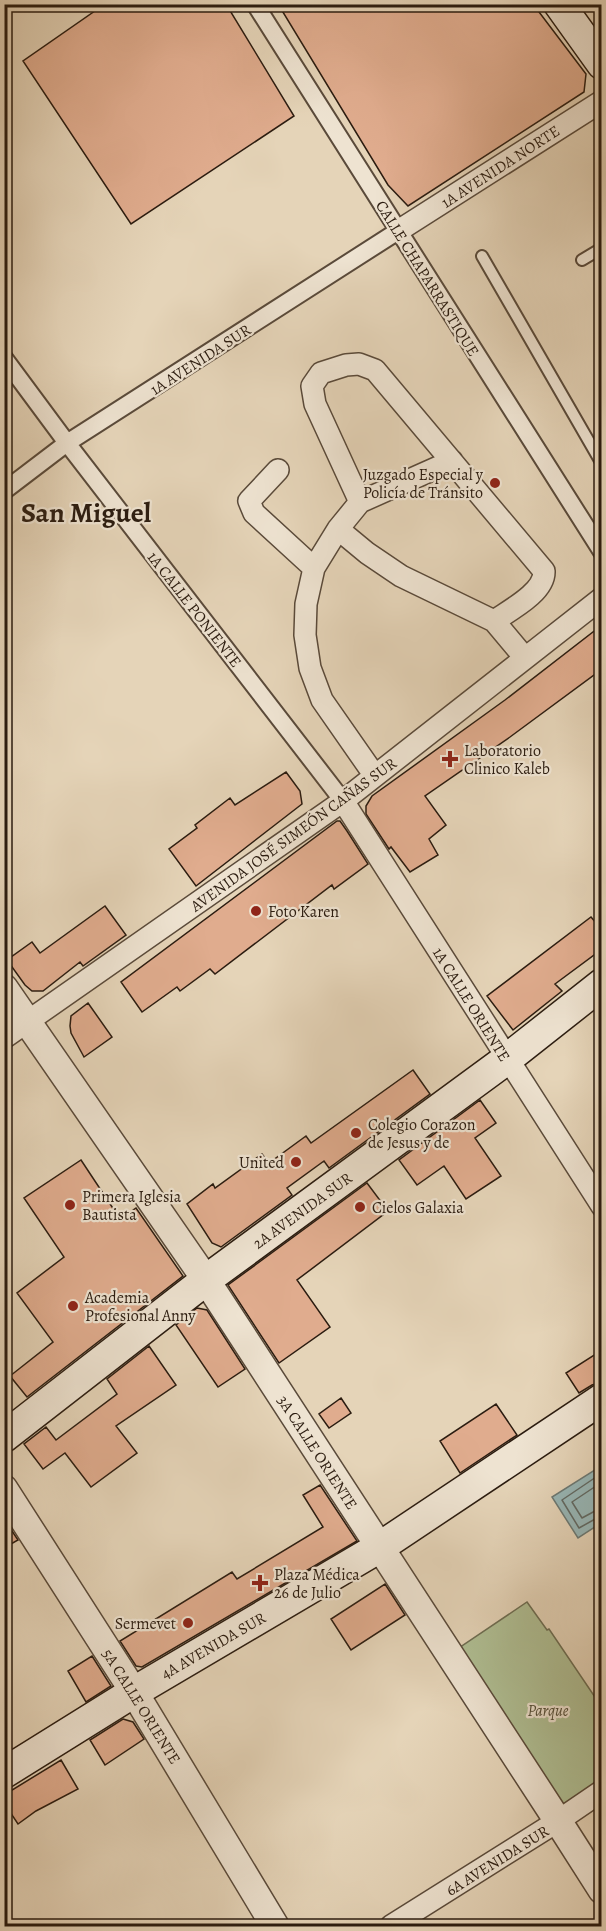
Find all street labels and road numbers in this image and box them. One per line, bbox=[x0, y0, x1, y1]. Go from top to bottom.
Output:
street label: 1A AVENIDA NORTE bbox=[437, 120, 564, 213]
street label: CALLE CHAPARRASTIQUE bbox=[370, 196, 484, 361]
street label: 1A AVENIDA SUR bbox=[146, 319, 255, 401]
street label: 1A CALLE PONIENTE bbox=[142, 547, 246, 672]
street label: AVENIDA JOSÉ SIMEÓN CAÑAS SUR bbox=[185, 752, 401, 918]
street label: 1A CALLE ORIENTE bbox=[427, 943, 515, 1066]
street label: 2A AVENIDA SUR bbox=[248, 1167, 357, 1254]
street label: 3A CALLE ORIENTE bbox=[272, 1391, 362, 1514]
street label: 4A AVENIDA SUR bbox=[157, 1607, 270, 1685]
street label: 5A CALLE ORIENTE bbox=[97, 1645, 186, 1769]
street label: 6A AVENIDA SUR bbox=[442, 1820, 554, 1901]

